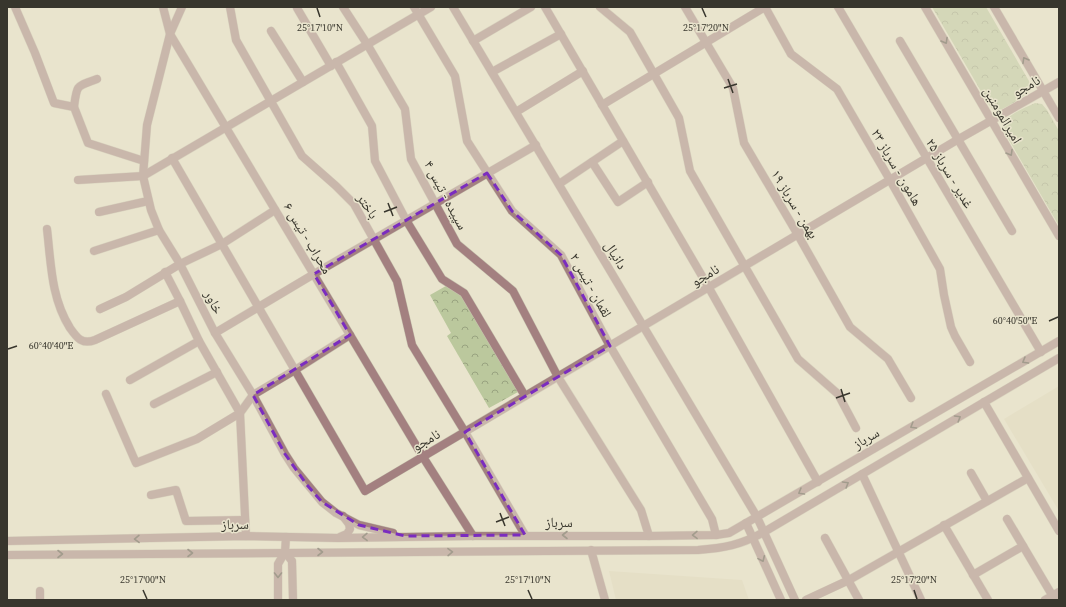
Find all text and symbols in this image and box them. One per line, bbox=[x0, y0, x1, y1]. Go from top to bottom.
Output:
text: 25°17'10"N bbox=[297, 21, 343, 34]
text: 25°17'20"N bbox=[683, 21, 729, 34]
one-way arrow bbox=[940, 37, 947, 44]
one-way arrow bbox=[1022, 57, 1030, 64]
street label: نامجو bbox=[1008, 70, 1044, 102]
street label: امیرالمومنین bbox=[979, 83, 1027, 147]
street label: هامون - سرباز ۲۳ bbox=[867, 125, 927, 209]
street label: غدیر - سرباز ۲۵ bbox=[921, 134, 979, 212]
one-way arrow bbox=[1006, 149, 1013, 156]
street label: سپیده - تیس ۴ bbox=[419, 157, 473, 233]
street label: بهمن - سرباز ۱۹ bbox=[766, 166, 824, 243]
street label: باختر bbox=[352, 188, 384, 223]
street label: محراب - تیس ۶ bbox=[279, 199, 337, 277]
street label: دانیال bbox=[600, 237, 632, 273]
street label: لقمان - تیس ۲ bbox=[565, 249, 617, 321]
street label: نامجو bbox=[687, 259, 723, 291]
street label: خاور bbox=[199, 286, 228, 317]
text: 60°40'50"E bbox=[993, 314, 1037, 327]
text: 60°40'40"E bbox=[29, 339, 73, 352]
one-way arrow bbox=[1022, 356, 1029, 363]
one-way arrow bbox=[954, 415, 961, 422]
one-way arrow bbox=[910, 421, 917, 428]
street label: سرباز bbox=[848, 422, 883, 454]
street label: نامجو bbox=[408, 424, 444, 456]
one-way arrow bbox=[842, 481, 849, 488]
one-way arrow bbox=[798, 487, 805, 494]
street label: سرباز bbox=[544, 512, 573, 532]
street label: سرباز bbox=[220, 514, 249, 534]
one-way arrow bbox=[562, 531, 568, 540]
one-way arrow bbox=[692, 531, 698, 539]
one-way arrow bbox=[362, 533, 368, 541]
one-way arrow bbox=[134, 535, 140, 543]
one-way arrow bbox=[317, 548, 323, 556]
one-way arrow bbox=[447, 548, 453, 556]
one-way arrow bbox=[187, 549, 193, 557]
one-way arrow bbox=[57, 550, 63, 558]
one-way arrow bbox=[758, 555, 766, 562]
one-way arrow bbox=[274, 572, 282, 578]
text: 25°17'00"N bbox=[120, 573, 166, 586]
text: 25°17'10"N bbox=[505, 573, 551, 586]
text: 25°17'20"N bbox=[891, 573, 937, 586]

